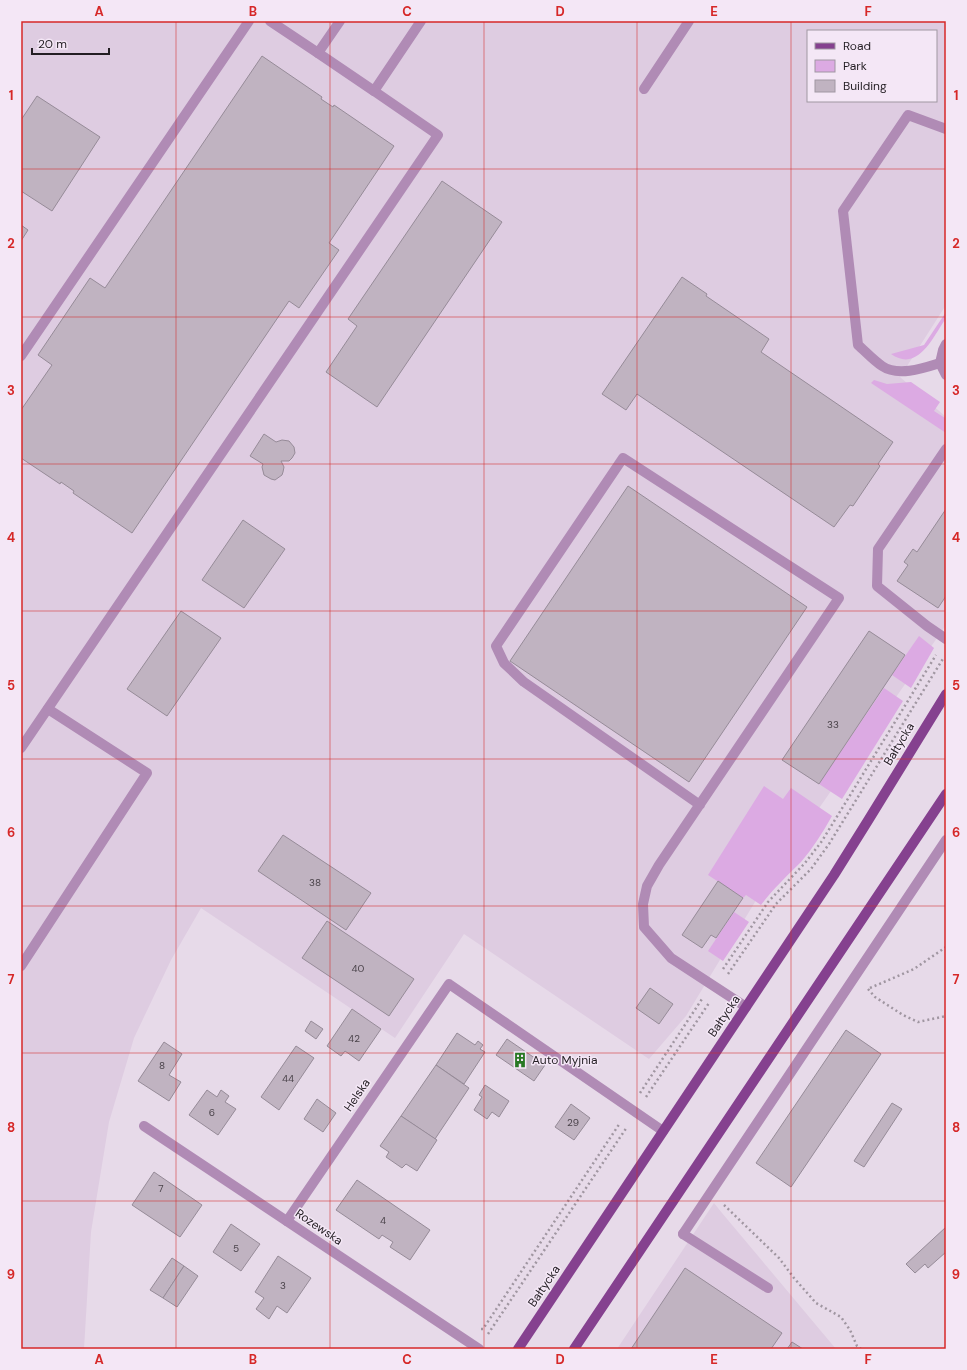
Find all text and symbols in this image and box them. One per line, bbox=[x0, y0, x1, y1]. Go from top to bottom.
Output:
text: A bbox=[94, 3, 104, 20]
text: B bbox=[249, 3, 257, 20]
text: C bbox=[402, 3, 412, 20]
text: D bbox=[555, 3, 565, 20]
text: E bbox=[710, 3, 718, 20]
text: F bbox=[864, 3, 872, 20]
scale bar bbox=[32, 30, 109, 56]
legend bbox=[807, 30, 937, 102]
text: 20 m bbox=[38, 36, 67, 52]
text: Road bbox=[843, 38, 871, 54]
text: Park bbox=[843, 58, 867, 74]
text: Building bbox=[843, 78, 887, 94]
text: 1 bbox=[9, 87, 13, 104]
text: 1 bbox=[954, 87, 958, 104]
text: 2 bbox=[7, 235, 15, 252]
text: 2 bbox=[952, 235, 960, 252]
text: 3 bbox=[7, 382, 15, 399]
text: 3 bbox=[952, 382, 960, 399]
text: 4 bbox=[7, 529, 15, 546]
text: 4 bbox=[952, 529, 960, 546]
text: 5 bbox=[7, 677, 15, 694]
text: 5 bbox=[952, 677, 960, 694]
house number: 33 bbox=[827, 718, 839, 731]
street label: Bałtycka bbox=[880, 720, 918, 768]
text: 6 bbox=[7, 824, 15, 841]
text: 6 bbox=[952, 824, 960, 841]
house number: 38 bbox=[309, 876, 321, 889]
house number: 40 bbox=[352, 962, 365, 975]
text: 7 bbox=[8, 971, 15, 988]
text: 7 bbox=[953, 971, 960, 988]
street label: Bałtycka bbox=[704, 992, 744, 1040]
house number: 42 bbox=[348, 1032, 360, 1045]
building icon: Auto Myjnia bbox=[511, 1051, 529, 1069]
place label: Auto Myjnia bbox=[532, 1052, 598, 1068]
house number: 8 bbox=[159, 1059, 165, 1072]
house number: 44 bbox=[282, 1072, 294, 1085]
street label: Helska bbox=[340, 1076, 374, 1114]
house number: 6 bbox=[209, 1106, 215, 1119]
house number: 29 bbox=[567, 1116, 579, 1129]
text: 8 bbox=[7, 1119, 15, 1136]
text: 8 bbox=[952, 1119, 960, 1136]
house number: 7 bbox=[158, 1182, 164, 1195]
street label: Rozewska bbox=[292, 1205, 346, 1249]
house number: 4 bbox=[380, 1214, 386, 1227]
house number: 5 bbox=[233, 1242, 239, 1255]
street label: Bałtycka bbox=[524, 1262, 564, 1310]
text: 9 bbox=[7, 1266, 15, 1283]
text: 9 bbox=[952, 1266, 960, 1283]
house number: 3 bbox=[280, 1279, 286, 1292]
text: A bbox=[94, 1351, 104, 1368]
text: B bbox=[249, 1351, 257, 1368]
text: C bbox=[402, 1351, 412, 1368]
text: D bbox=[555, 1351, 565, 1368]
text: E bbox=[710, 1351, 718, 1368]
text: F bbox=[864, 1351, 872, 1368]

